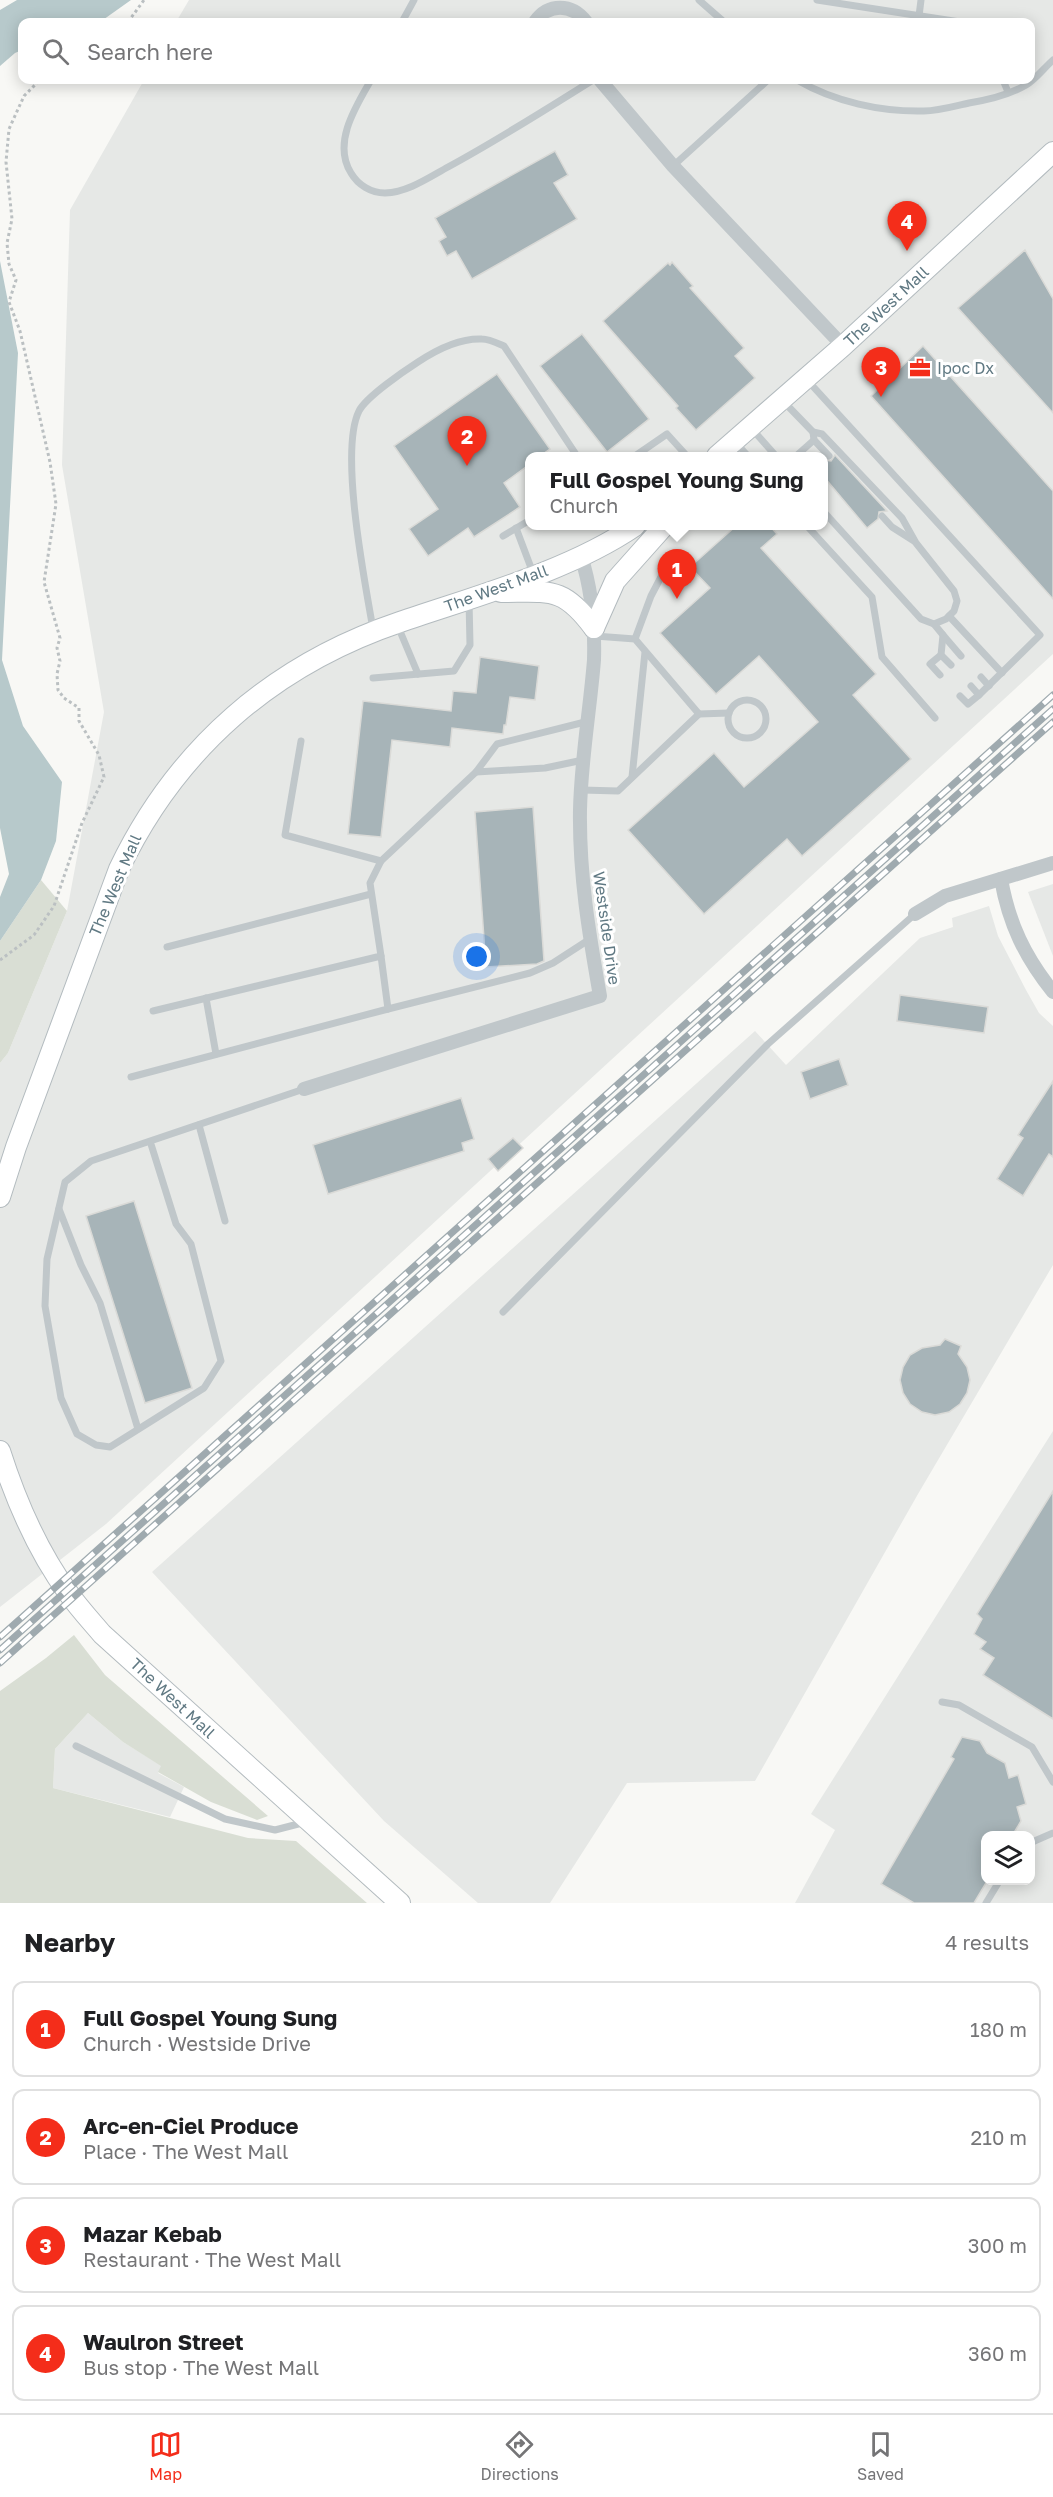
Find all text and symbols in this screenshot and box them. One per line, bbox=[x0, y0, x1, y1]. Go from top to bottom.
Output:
search box bbox=[18, 18, 1035, 84]
icon: search bbox=[39, 35, 72, 68]
text: Search here bbox=[87, 38, 213, 65]
pin: 4 bbox=[888, 202, 926, 251]
street label: The West Mall bbox=[839, 262, 933, 350]
pin: 3 bbox=[862, 348, 900, 397]
office icon: Ipoc Dx bbox=[908, 356, 932, 380]
place label: Ipoc Dx bbox=[937, 358, 994, 378]
pin: 2 bbox=[448, 416, 486, 466]
popup bbox=[525, 452, 828, 530]
text: Full Gospel Young Sung bbox=[549, 466, 804, 493]
text: Church bbox=[549, 493, 618, 517]
pin: 1 bbox=[658, 550, 696, 599]
street label: The West Mall bbox=[441, 560, 551, 616]
street label: The West Mall bbox=[85, 831, 145, 939]
street label: Westside Drive bbox=[589, 870, 625, 986]
your location bbox=[462, 942, 491, 971]
street label: The West Mall bbox=[126, 1654, 220, 1742]
map controls bbox=[981, 1831, 1035, 1885]
button: layers bbox=[981, 1831, 1035, 1885]
text: Nearby bbox=[24, 1927, 115, 1958]
text: 4 results bbox=[945, 1930, 1029, 1954]
text: Full Gospel Young Sung bbox=[83, 2004, 337, 2031]
text: 1 bbox=[40, 2017, 51, 2041]
text: 180 m bbox=[970, 2017, 1027, 2041]
text: Church · Westside Drive bbox=[83, 2031, 311, 2055]
text: Arc-en-Ciel Produce bbox=[83, 2112, 298, 2139]
text: 2 bbox=[39, 2125, 52, 2149]
text: 210 m bbox=[971, 2125, 1027, 2149]
text: Place · The West Mall bbox=[83, 2139, 289, 2163]
text: Mazar Kebab bbox=[83, 2220, 222, 2247]
text: 3 bbox=[39, 2233, 52, 2257]
text: 300 m bbox=[968, 2233, 1027, 2257]
text: Restaurant · The West Mall bbox=[83, 2247, 341, 2271]
text: Waulron Street bbox=[83, 2328, 244, 2355]
text: 4 bbox=[39, 2341, 52, 2365]
text: 360 m bbox=[968, 2341, 1027, 2365]
text: Bus stop · The West Mall bbox=[83, 2355, 319, 2379]
tab: Map bbox=[149, 2428, 182, 2484]
tab: Directions bbox=[481, 2428, 559, 2484]
tab: Saved bbox=[857, 2428, 904, 2484]

